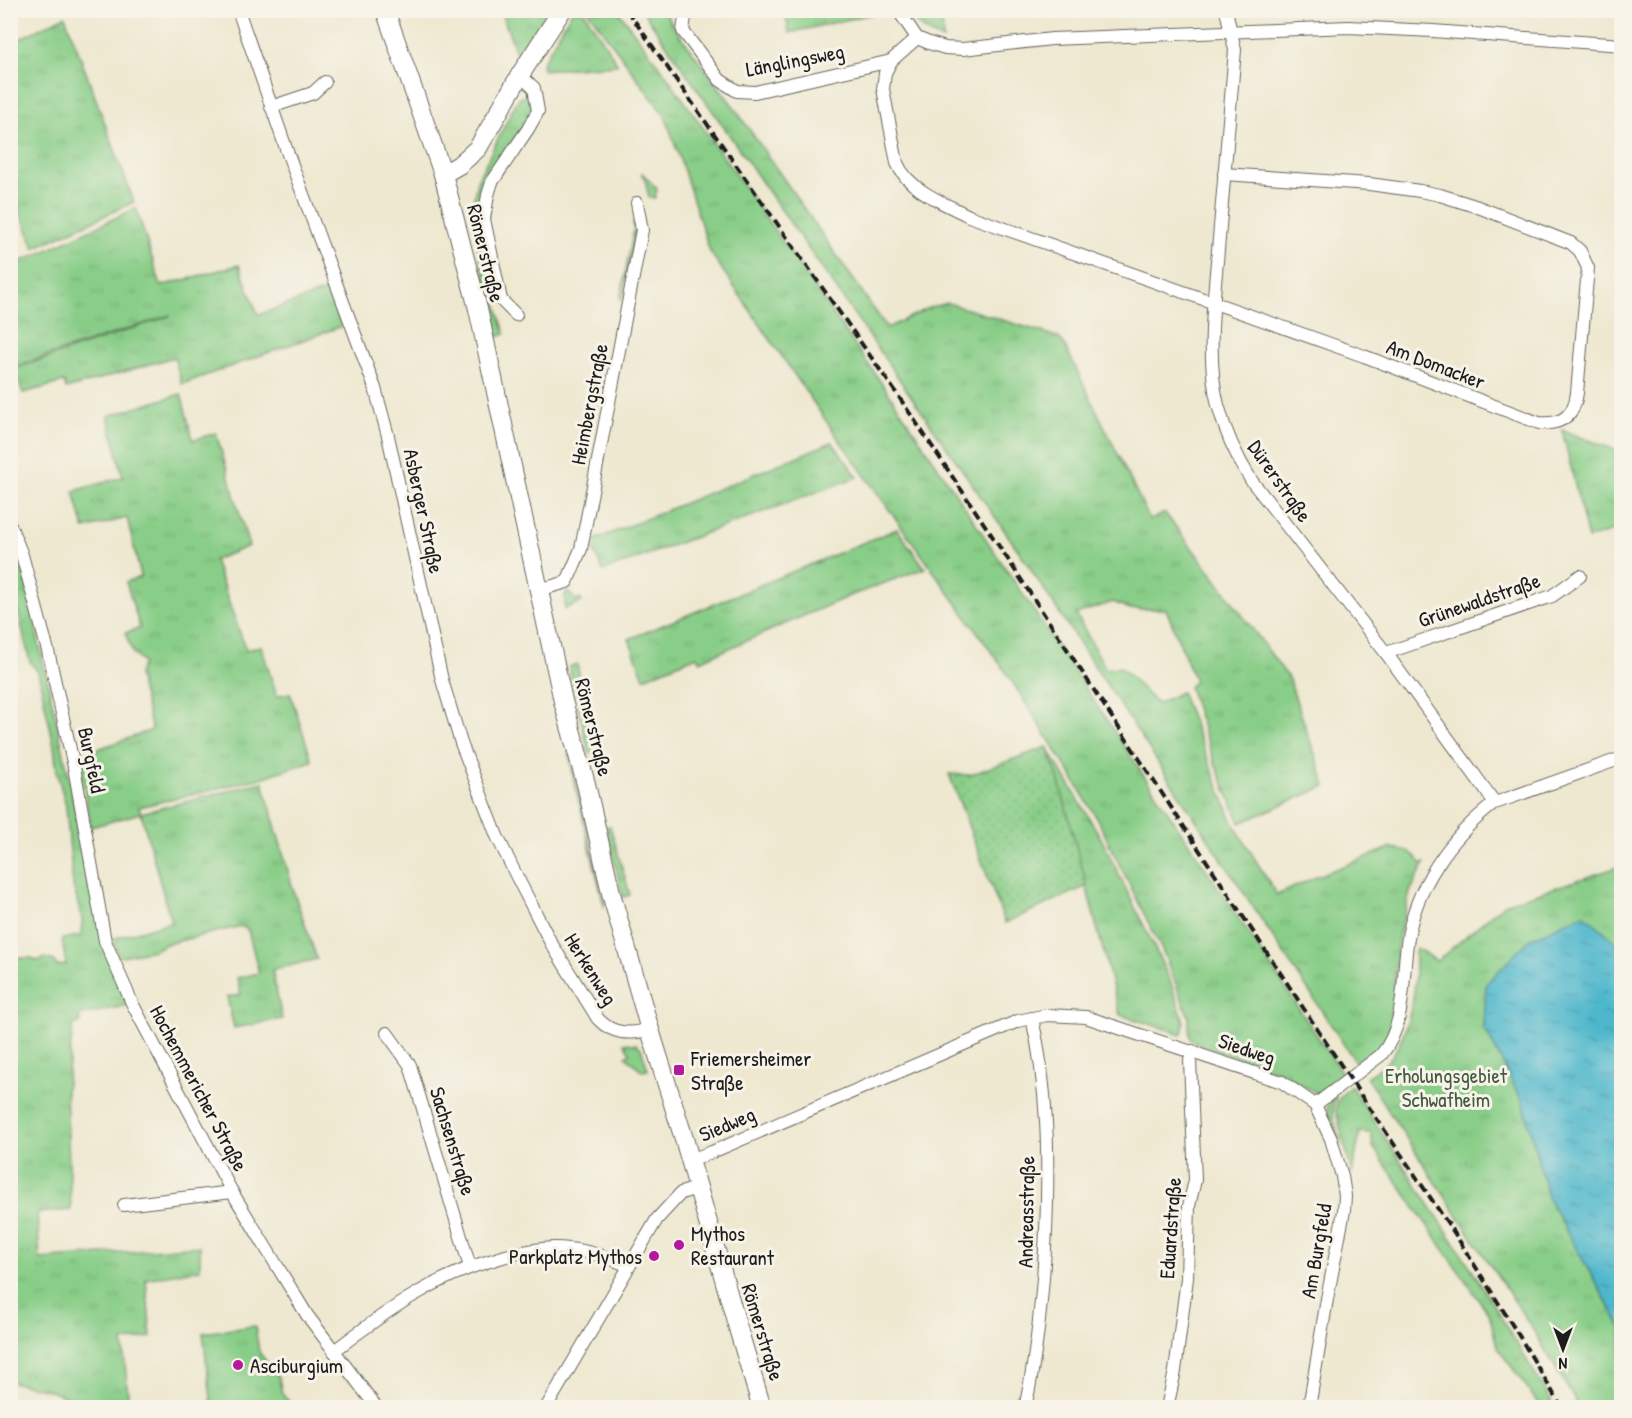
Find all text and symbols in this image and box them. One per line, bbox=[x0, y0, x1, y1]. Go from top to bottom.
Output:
street label: Länglingsweg bbox=[743, 36, 847, 84]
street label: Römerstraße bbox=[460, 201, 512, 305]
street label: Am Domacker bbox=[1382, 332, 1490, 396]
street label: Heimbergstraße bbox=[563, 341, 615, 467]
street label: Dürerstraße bbox=[1241, 434, 1319, 528]
street label: Asberger Straße bbox=[397, 446, 451, 576]
street label: Grünewaldstraße bbox=[1414, 566, 1544, 634]
street label: Römerstraße bbox=[568, 675, 620, 779]
street label: Burgfeld bbox=[71, 725, 113, 795]
street label: Herkenweg bbox=[557, 927, 625, 1011]
street label: Hochemmericher Straße bbox=[143, 1000, 255, 1176]
street label: Siedweg bbox=[1215, 1026, 1279, 1072]
place label: Friemersheimer Straße bbox=[690, 1044, 811, 1097]
park label: Erholungsgebiet Schwafheim bbox=[1385, 1061, 1508, 1114]
marker: Friemersheimer Straße bbox=[672, 1063, 686, 1077]
street label: Sachsenstraße bbox=[423, 1083, 483, 1199]
street label: Siedweg bbox=[694, 1099, 760, 1149]
street label: Andreasstraße bbox=[1011, 1156, 1041, 1268]
street label: Eduardstraße bbox=[1152, 1176, 1188, 1280]
street label: Am Burgfeld bbox=[1293, 1201, 1339, 1301]
place label: Mythos Restaurant bbox=[691, 1219, 775, 1272]
marker: Mythos Restaurant bbox=[672, 1238, 686, 1252]
place label: Parkplatz Mythos bbox=[509, 1242, 642, 1271]
marker: Parkplatz Mythos bbox=[647, 1249, 661, 1263]
street label: Römerstraße bbox=[735, 1280, 791, 1384]
north arrow bbox=[1533, 1319, 1593, 1379]
place label: Asciburgium bbox=[250, 1351, 343, 1380]
text: N bbox=[1558, 1353, 1567, 1375]
marker: Asciburgium bbox=[231, 1358, 245, 1372]

